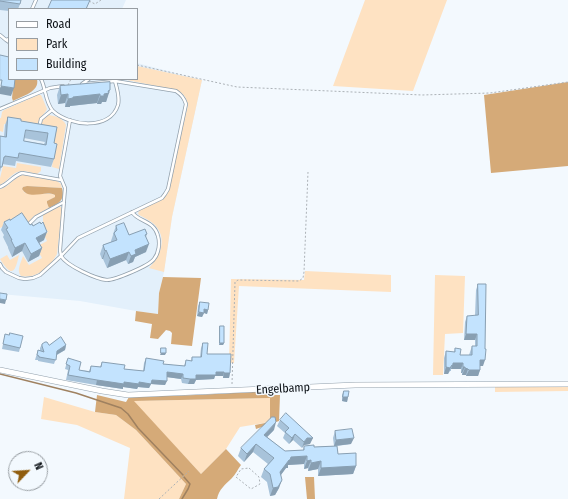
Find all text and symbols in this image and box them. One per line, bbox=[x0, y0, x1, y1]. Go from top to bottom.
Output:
legend bbox=[8, 8, 138, 80]
text: Road bbox=[46, 17, 71, 31]
text: Park bbox=[46, 37, 67, 51]
text: Building bbox=[46, 57, 86, 71]
street label: Engelbamp bbox=[256, 380, 310, 398]
north arrow bbox=[8, 451, 48, 491]
text: N bbox=[31, 460, 46, 472]

